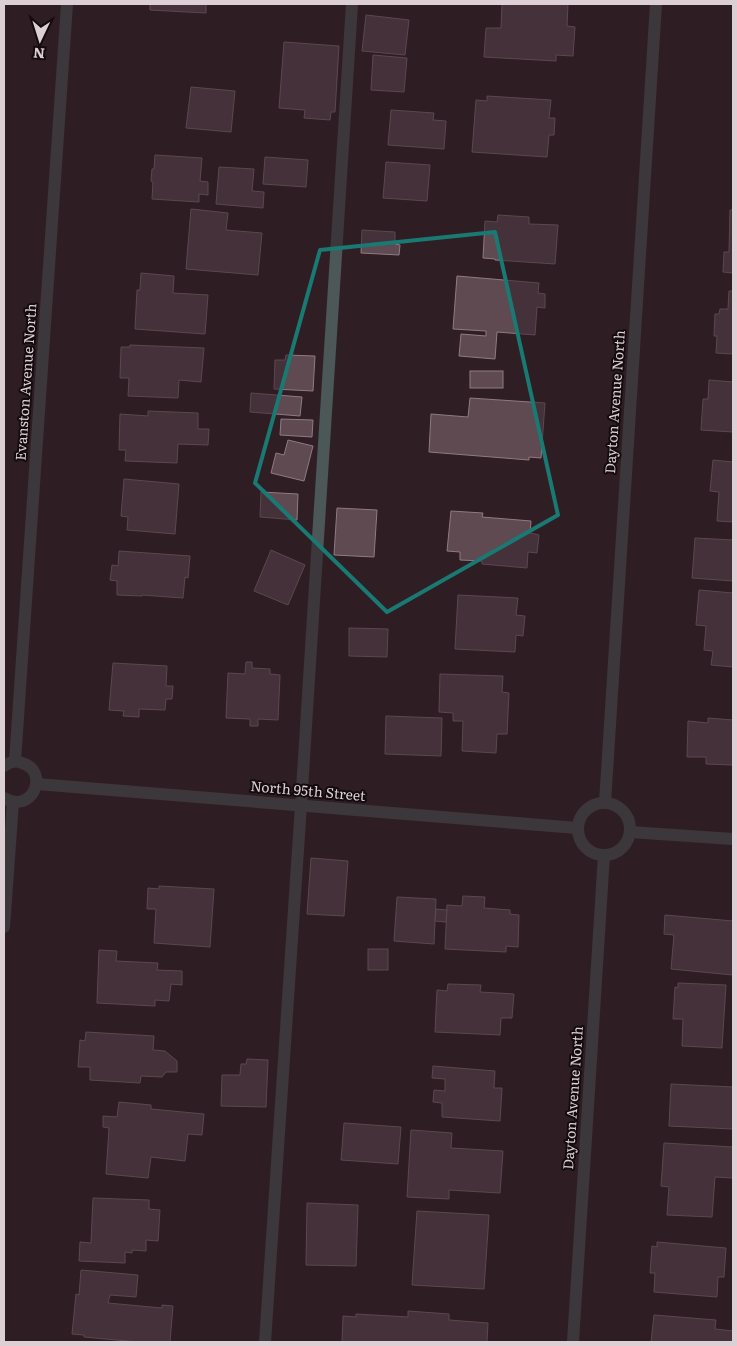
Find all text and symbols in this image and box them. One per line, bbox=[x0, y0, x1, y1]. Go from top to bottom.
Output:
north arrow bbox=[15, 15, 65, 65]
text: N bbox=[32, 44, 46, 64]
street label: Evanston Avenue North bbox=[10, 303, 40, 461]
street label: Dayton Avenue North bbox=[599, 329, 629, 474]
street label: North 95th Street bbox=[250, 775, 367, 805]
street label: Dayton Avenue North bbox=[557, 1025, 587, 1170]

